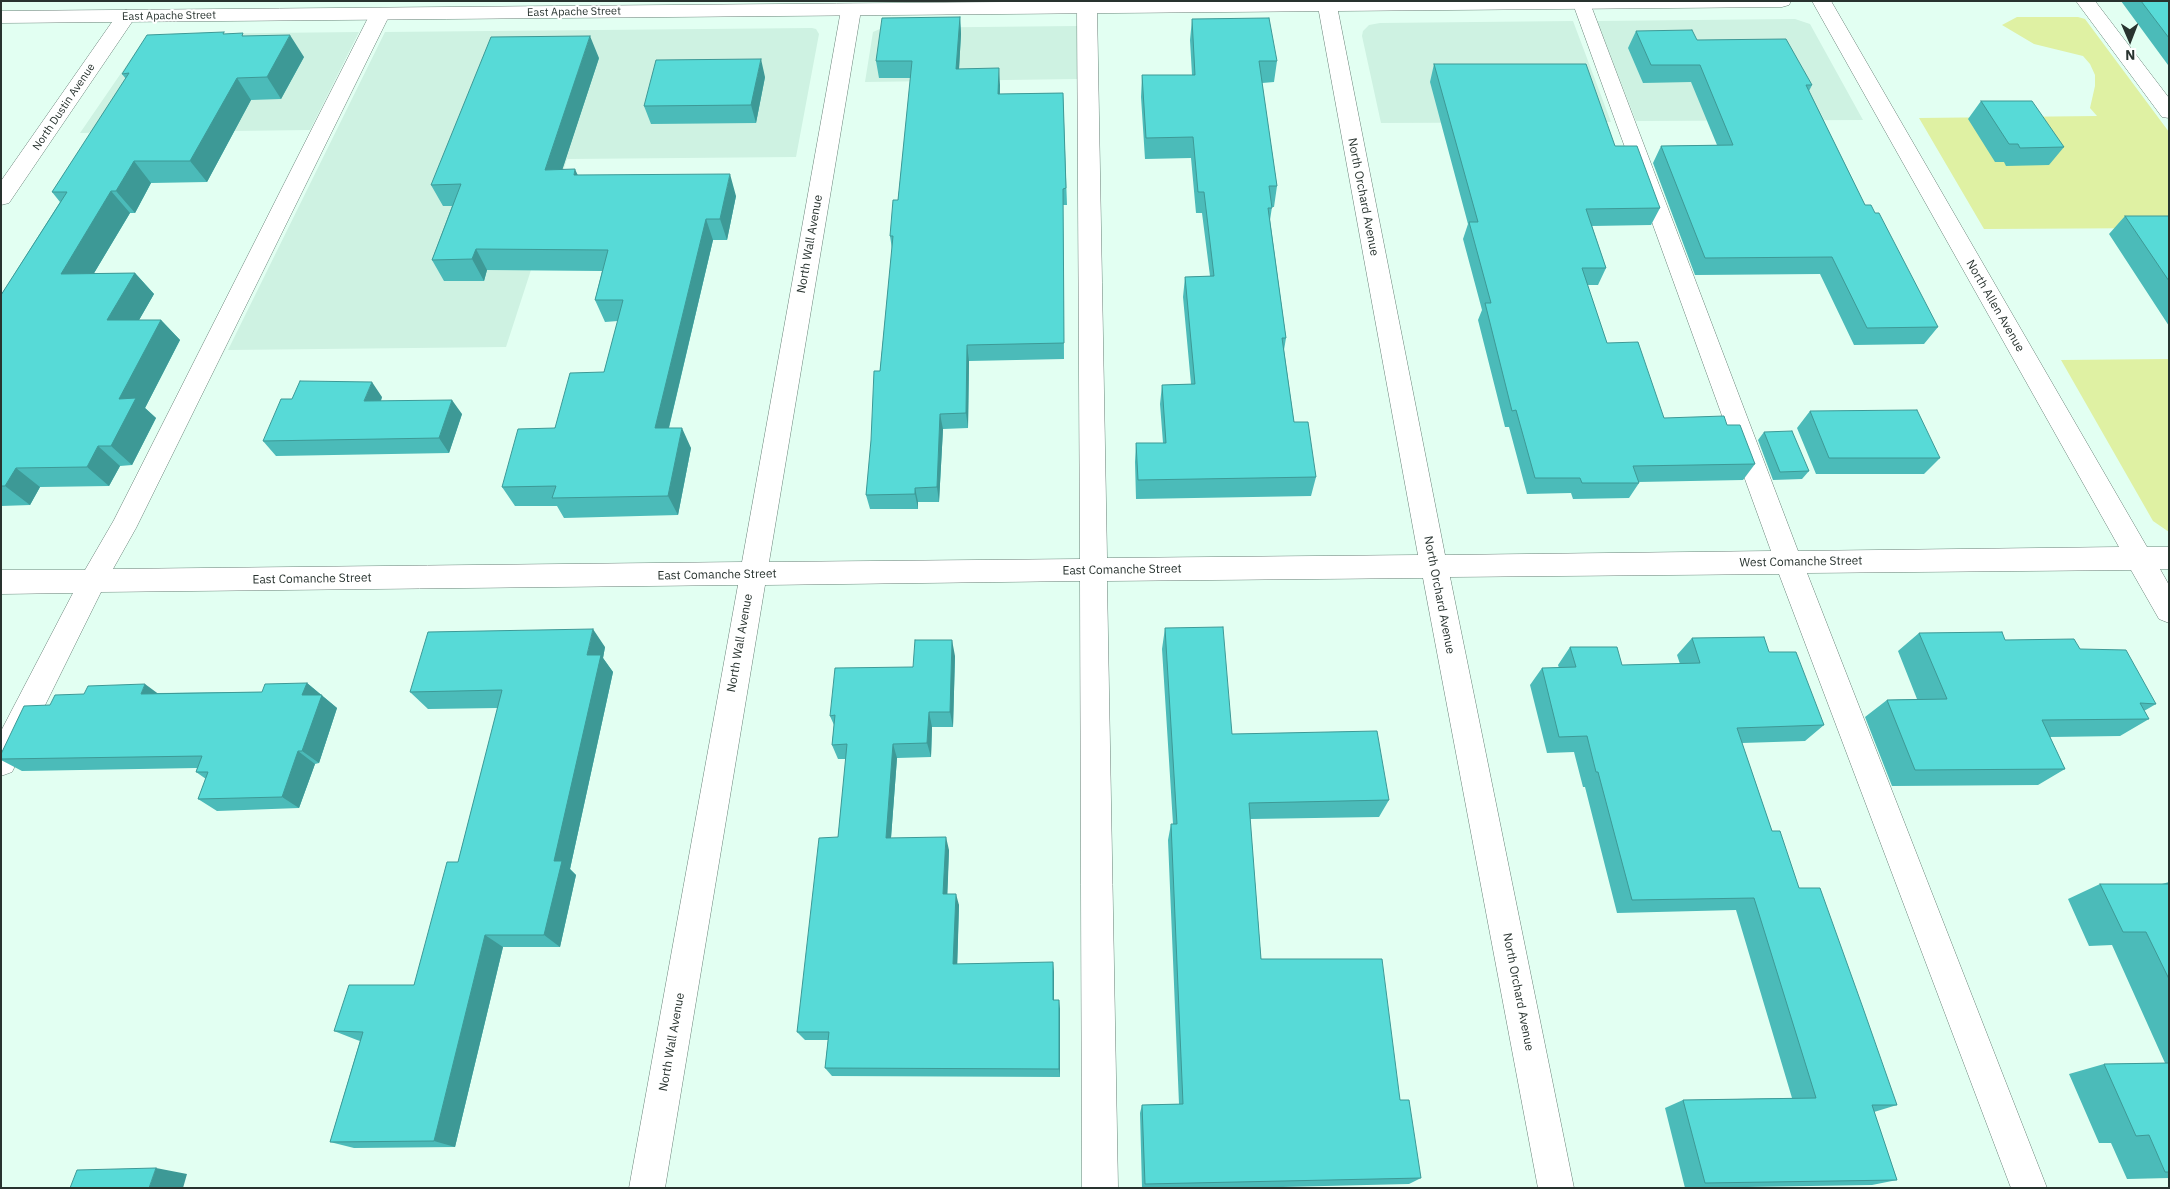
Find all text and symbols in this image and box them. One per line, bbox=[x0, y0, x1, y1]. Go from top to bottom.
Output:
street label: East Apache Street bbox=[527, 5, 621, 19]
street label: East Apache Street bbox=[122, 9, 216, 23]
north arrow bbox=[2105, 15, 2155, 65]
text: N bbox=[2125, 46, 2135, 64]
street label: North Dustin Avenue bbox=[30, 61, 98, 153]
street label: North Orchard Avenue bbox=[1345, 137, 1381, 257]
street label: North Wall Avenue bbox=[794, 194, 826, 294]
street label: North Allen Avenue bbox=[1963, 257, 2027, 355]
street label: North Orchard Avenue bbox=[1421, 535, 1457, 655]
street label: West Comanche Street bbox=[1739, 554, 1863, 570]
street label: East Comanche Street bbox=[1062, 562, 1182, 578]
street label: East Comanche Street bbox=[657, 567, 777, 583]
street label: East Comanche Street bbox=[252, 571, 372, 587]
street label: North Wall Avenue bbox=[724, 593, 756, 693]
street label: North Orchard Avenue bbox=[1500, 932, 1536, 1052]
street label: North Wall Avenue bbox=[656, 992, 688, 1092]

